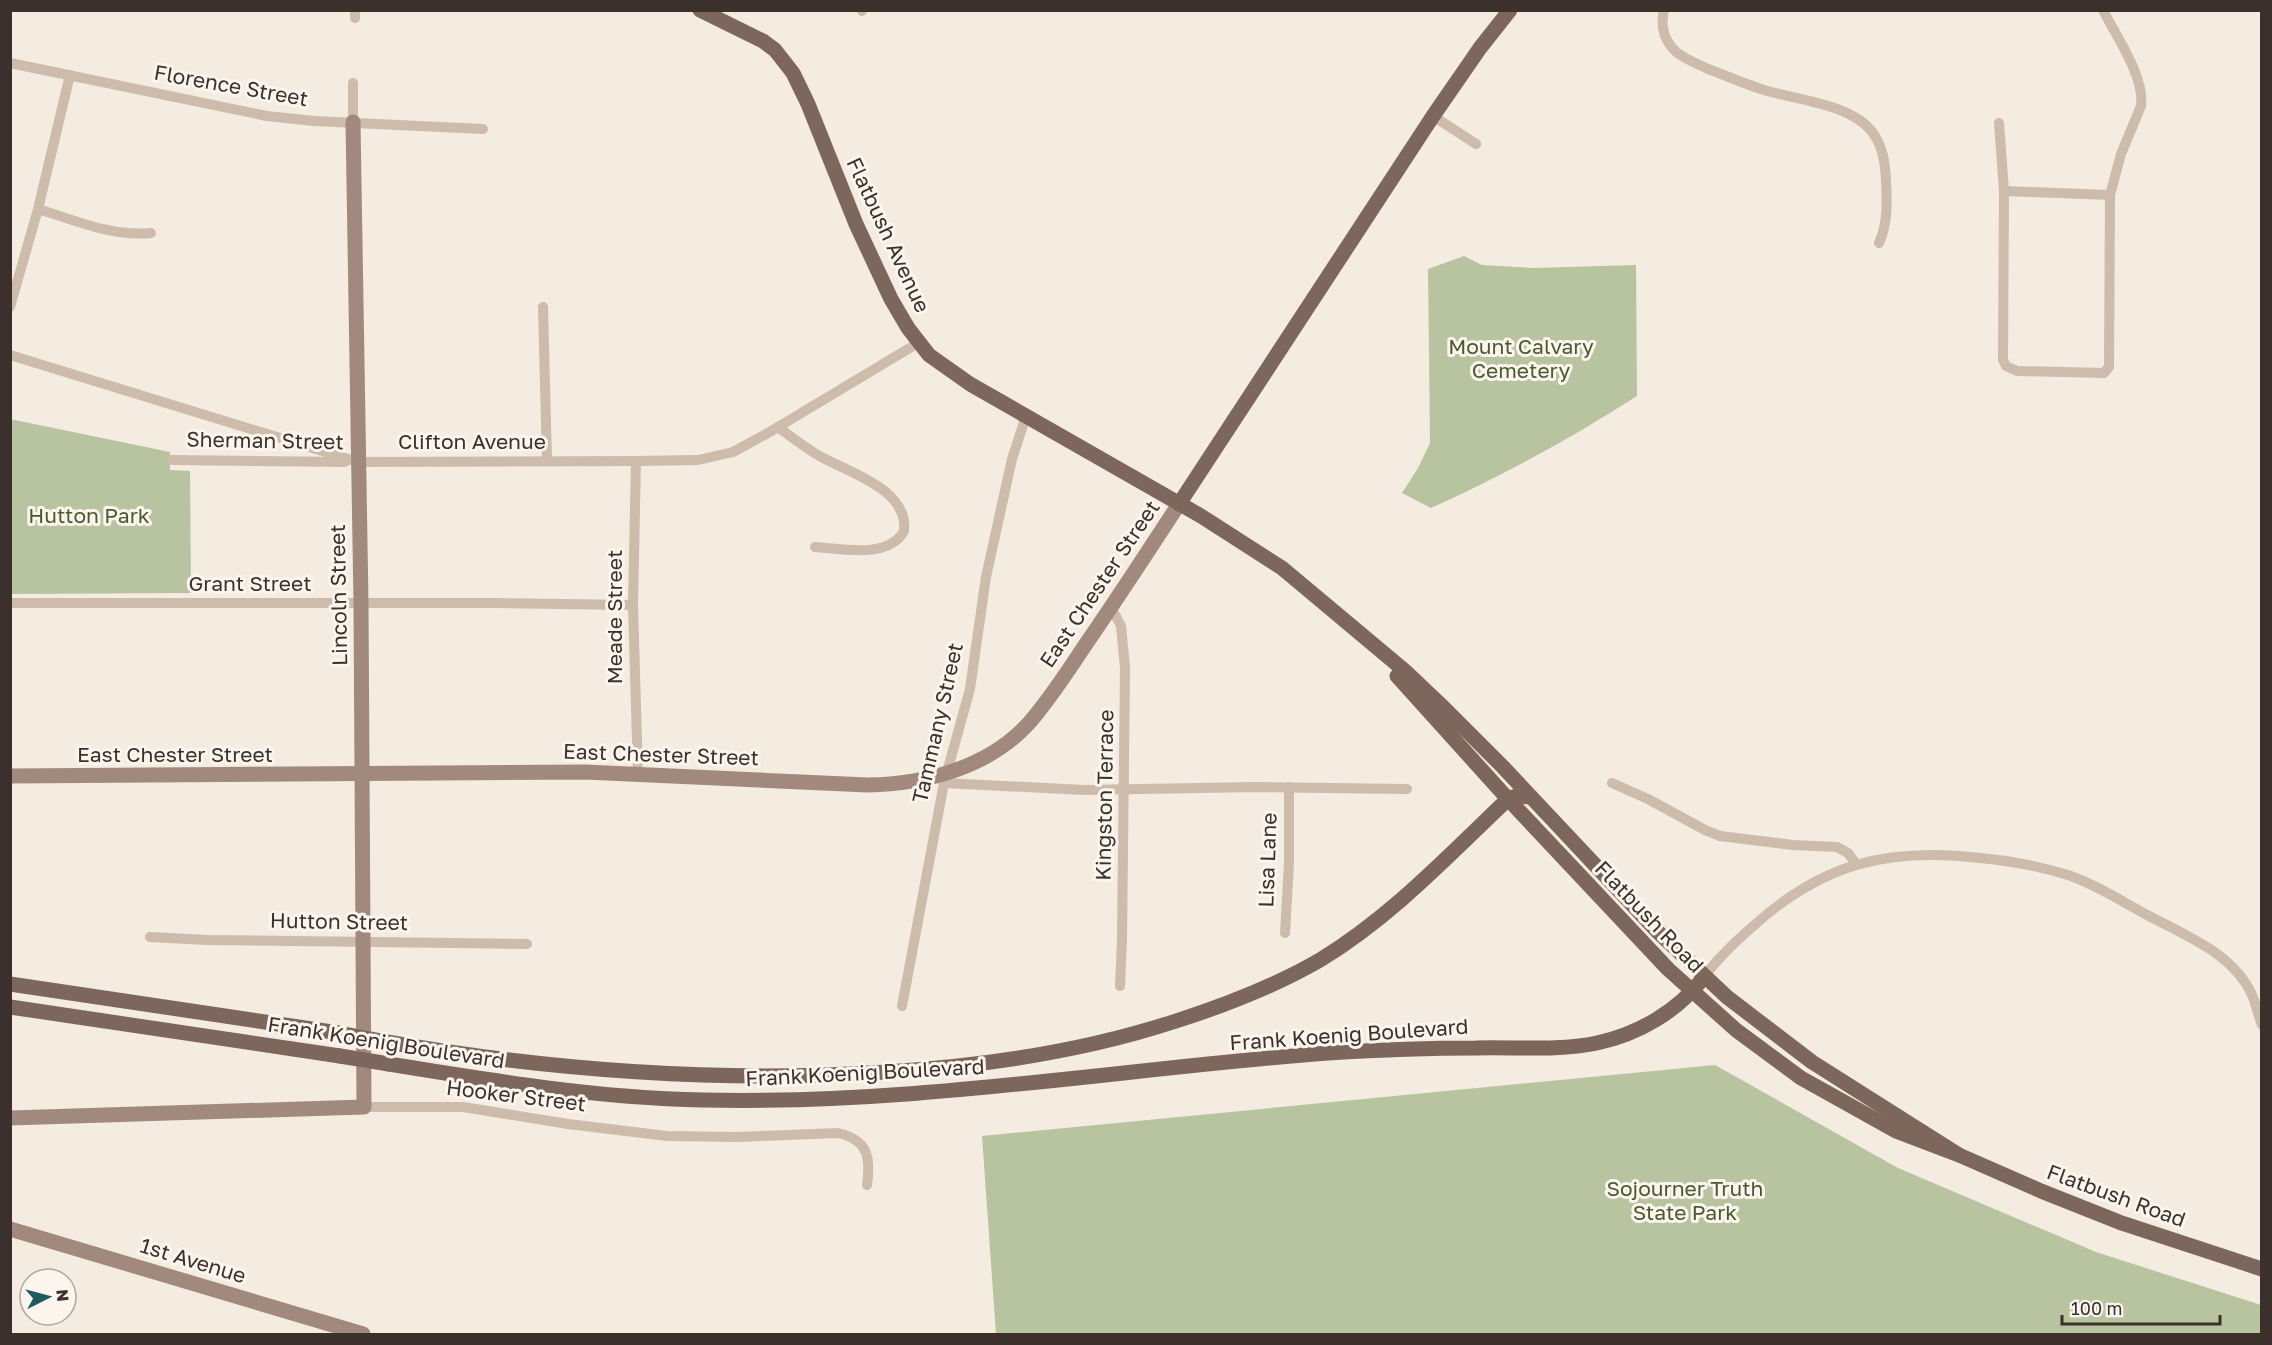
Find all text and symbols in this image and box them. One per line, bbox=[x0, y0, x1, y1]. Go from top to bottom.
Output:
street label: Florence Street bbox=[152, 59, 310, 111]
street label: Flatbush Avenue bbox=[842, 153, 936, 316]
park label: Mount Calvary Cemetery bbox=[1448, 333, 1594, 383]
street label: Sherman Street bbox=[186, 426, 344, 454]
street label: Clifton Avenue bbox=[398, 428, 546, 454]
street label: East Chester Street bbox=[1034, 495, 1165, 672]
park label: Hutton Park bbox=[28, 502, 150, 528]
street label: Lincoln Street bbox=[324, 524, 352, 666]
street label: Meade Street bbox=[601, 550, 627, 684]
street label: Grant Street bbox=[188, 570, 312, 596]
street label: Tammany Street bbox=[906, 640, 968, 805]
street label: Kingston Terrace bbox=[1090, 709, 1118, 881]
street label: East Chester Street bbox=[563, 738, 759, 770]
street label: East Chester Street bbox=[77, 741, 273, 767]
street label: Lisa Lane bbox=[1252, 812, 1282, 908]
street label: Flatbush Road bbox=[1590, 855, 1710, 978]
street label: Hutton Street bbox=[270, 907, 408, 935]
street label: Frank Koenig Boulevard bbox=[266, 1010, 506, 1074]
street label: Frank Koenig Boulevard bbox=[1229, 1013, 1469, 1055]
street label: Frank Koenig Boulevard bbox=[745, 1053, 985, 1091]
street label: Hooker Street bbox=[445, 1074, 587, 1116]
street label: Flatbush Road bbox=[2043, 1158, 2189, 1232]
park label: Sojourner Truth State Park bbox=[1606, 1175, 1764, 1225]
street label: 1st Avenue bbox=[137, 1232, 249, 1288]
north arrow bbox=[18, 1267, 78, 1327]
text: N bbox=[52, 1288, 73, 1303]
scale bar bbox=[2062, 1288, 2220, 1326]
text: 100 m bbox=[2071, 1297, 2122, 1319]

